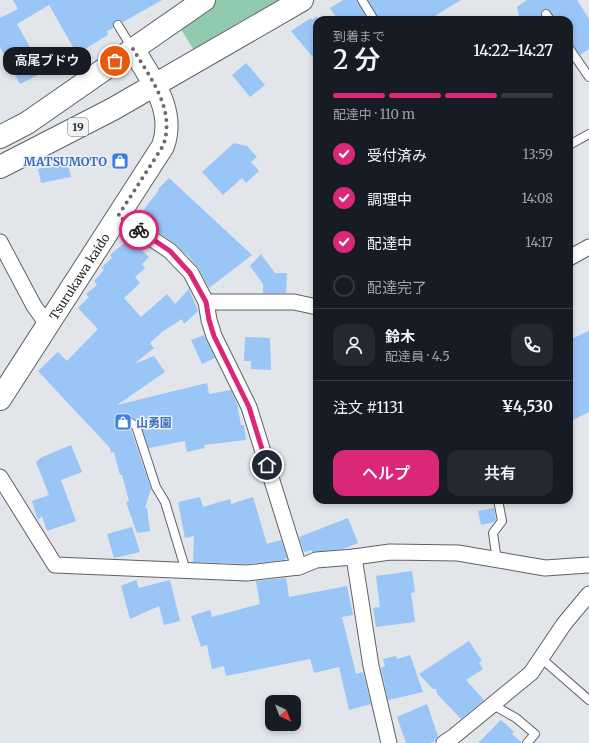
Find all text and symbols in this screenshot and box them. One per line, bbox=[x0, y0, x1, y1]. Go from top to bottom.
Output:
text: 到着まで bbox=[333, 28, 385, 45]
text: 14:22–14:27 bbox=[473, 41, 553, 60]
text: 2 分 bbox=[333, 43, 381, 76]
pin bbox=[98, 44, 132, 78]
callout: 高尾ブドウ bbox=[3, 47, 91, 75]
icon: bag bbox=[104, 50, 126, 72]
text: 高尾ブドウ bbox=[14, 52, 80, 69]
text: 配達中 · 110 m bbox=[333, 106, 415, 123]
road number: 19 bbox=[68, 118, 88, 136]
icon: check bbox=[333, 143, 355, 165]
text: 受付済み bbox=[367, 146, 427, 165]
text: 13:59 bbox=[523, 146, 553, 163]
shop icon: MATSUMOTO bbox=[110, 151, 130, 171]
place label: MATSUMOTO bbox=[23, 154, 107, 169]
icon: check bbox=[333, 187, 355, 209]
text: 調理中 bbox=[367, 190, 412, 209]
text: 14:08 bbox=[521, 190, 553, 207]
courier bbox=[119, 210, 159, 250]
icon: bike bbox=[128, 219, 150, 241]
street label: Tsurukawa kaido bbox=[46, 230, 112, 322]
icon: check bbox=[333, 231, 355, 253]
text: 配達中 bbox=[367, 234, 412, 253]
text: 14:17 bbox=[525, 234, 553, 251]
text: 配達完了 bbox=[367, 278, 427, 297]
button: person bbox=[333, 324, 375, 366]
button: phone bbox=[511, 324, 553, 366]
text: 鈴木 bbox=[385, 327, 415, 346]
text: 配達員 · 4.5 bbox=[385, 348, 450, 365]
text: ¥4,530 bbox=[502, 397, 553, 416]
text: 注文 #1131 bbox=[333, 398, 404, 417]
shop icon: 山勇園 bbox=[113, 412, 133, 432]
place label: 山勇園 bbox=[136, 415, 172, 430]
pin bbox=[250, 448, 284, 482]
button: ヘルプ bbox=[333, 450, 439, 496]
button: 共有 bbox=[447, 450, 553, 496]
icon: home bbox=[256, 454, 278, 476]
north arrow bbox=[265, 695, 301, 731]
map controls bbox=[265, 695, 301, 731]

